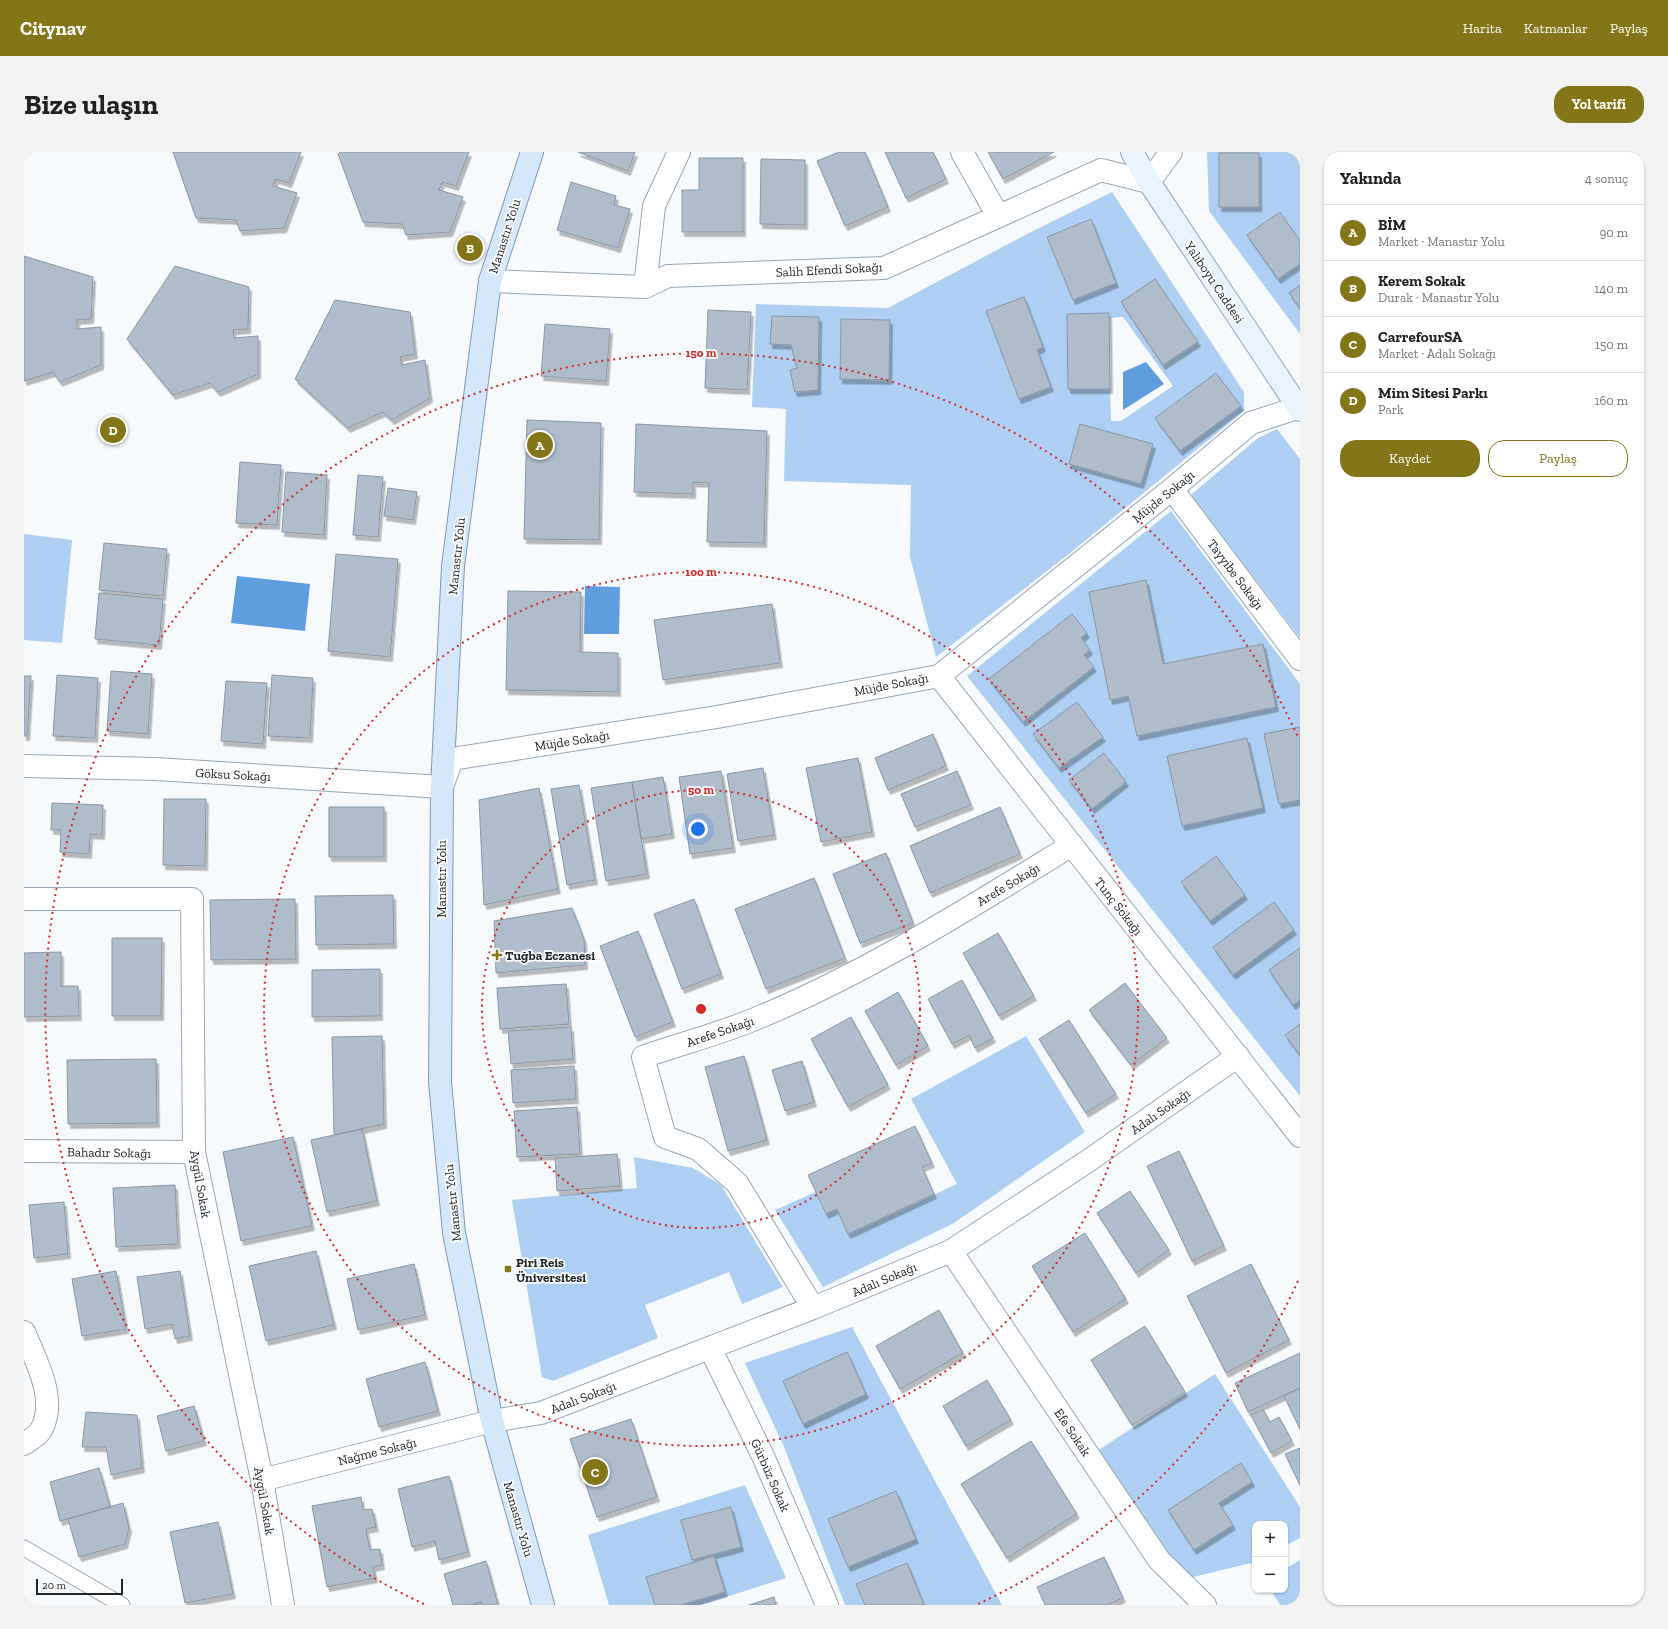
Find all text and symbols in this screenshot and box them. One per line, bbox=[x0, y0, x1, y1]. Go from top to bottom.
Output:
text: Citynav bbox=[20, 17, 86, 40]
text: Harita bbox=[1463, 20, 1502, 37]
text: Katmanlar bbox=[1524, 20, 1588, 37]
text: Paylaş bbox=[1610, 20, 1648, 37]
button: Yol tarifi bbox=[1554, 86, 1644, 123]
text: Bize ulaşın bbox=[24, 88, 158, 121]
text: Yakında bbox=[1340, 168, 1401, 188]
text: 4 sonuç bbox=[1585, 171, 1628, 186]
street label: Manastır Yolu bbox=[485, 196, 524, 275]
text: BİM bbox=[1378, 216, 1406, 234]
text: A bbox=[1349, 225, 1357, 240]
text: 90 m bbox=[1599, 225, 1628, 240]
pin: B bbox=[457, 233, 483, 263]
text: Market · Manastır Yolu bbox=[1378, 234, 1505, 249]
street label: Yalıboyu Caddesi bbox=[1181, 238, 1248, 326]
street label: Salih Efendi Sokağı bbox=[775, 259, 883, 280]
text: Kerem Sokak bbox=[1378, 272, 1465, 290]
text: B bbox=[1349, 281, 1357, 296]
text: 140 m bbox=[1594, 281, 1628, 296]
text: Durak · Manastır Yolu bbox=[1378, 290, 1499, 305]
text: CarrefourSA bbox=[1378, 328, 1462, 346]
text: C bbox=[1349, 337, 1357, 352]
text: 150 m bbox=[1595, 337, 1628, 352]
text: 150 m bbox=[686, 346, 717, 360]
text: Market · Adalı Sokağı bbox=[1378, 346, 1496, 361]
text: Mim Sitesi Parkı bbox=[1378, 384, 1488, 402]
text: D bbox=[1348, 393, 1358, 408]
text: 160 m bbox=[1594, 393, 1628, 408]
text: Park bbox=[1378, 402, 1404, 417]
pin: D bbox=[100, 415, 126, 445]
pin: A bbox=[527, 430, 553, 460]
button: Kaydet bbox=[1340, 440, 1480, 477]
button: Paylaş bbox=[1488, 440, 1628, 477]
street label: Müjde Sokağı bbox=[1129, 467, 1198, 527]
street label: Manastır Yolu bbox=[445, 516, 468, 595]
street label: Tayyibe Sokağı bbox=[1204, 536, 1267, 613]
text: 100 m bbox=[685, 565, 717, 579]
street label: Müjde Sokağı bbox=[853, 670, 930, 700]
street label: Müjde Sokağı bbox=[534, 727, 611, 755]
street label: Göksu Sokağı bbox=[195, 765, 272, 784]
text: 50 m bbox=[688, 783, 714, 797]
your location bbox=[688, 819, 708, 839]
street label: Manastır Yolu bbox=[434, 839, 449, 918]
street label: Arefe Sokağı bbox=[974, 860, 1043, 909]
street label: Tunç Sokağı bbox=[1091, 874, 1146, 938]
place label: Tuğba Eczanesi bbox=[505, 948, 595, 963]
marker: Tuğba Eczanesi bbox=[492, 950, 502, 960]
centre of rings bbox=[694, 1002, 708, 1016]
street label: Arefe Sokağı bbox=[684, 1013, 756, 1050]
street label: Adalı Sokağı bbox=[1128, 1085, 1193, 1137]
street label: Bahadır Sokağı bbox=[67, 1144, 152, 1161]
street label: Aygül Sokak bbox=[187, 1149, 214, 1219]
street label: Manastır Yolu bbox=[441, 1163, 464, 1242]
place label: Piri Reis Üniversitesi bbox=[516, 1255, 586, 1285]
street label: Adalı Sokağı bbox=[849, 1259, 919, 1300]
marker: Piri Reis Üniversitesi bbox=[503, 1264, 513, 1274]
street label: Adalı Sokağı bbox=[548, 1378, 618, 1417]
street label: Efe Sokak bbox=[1051, 1406, 1094, 1459]
street label: Nağme Sokağı bbox=[336, 1434, 418, 1468]
street label: Gürbüz Sokak bbox=[748, 1436, 793, 1514]
pin: C bbox=[582, 1457, 608, 1487]
street label: Aygül Sokak bbox=[251, 1466, 278, 1536]
street label: Manastır Yolu bbox=[501, 1480, 537, 1559]
map controls bbox=[1252, 1521, 1288, 1593]
button: + bbox=[1252, 1521, 1288, 1557]
button: − bbox=[1252, 1557, 1288, 1593]
scale bar bbox=[36, 1577, 123, 1596]
text: 20 m bbox=[42, 1579, 66, 1592]

